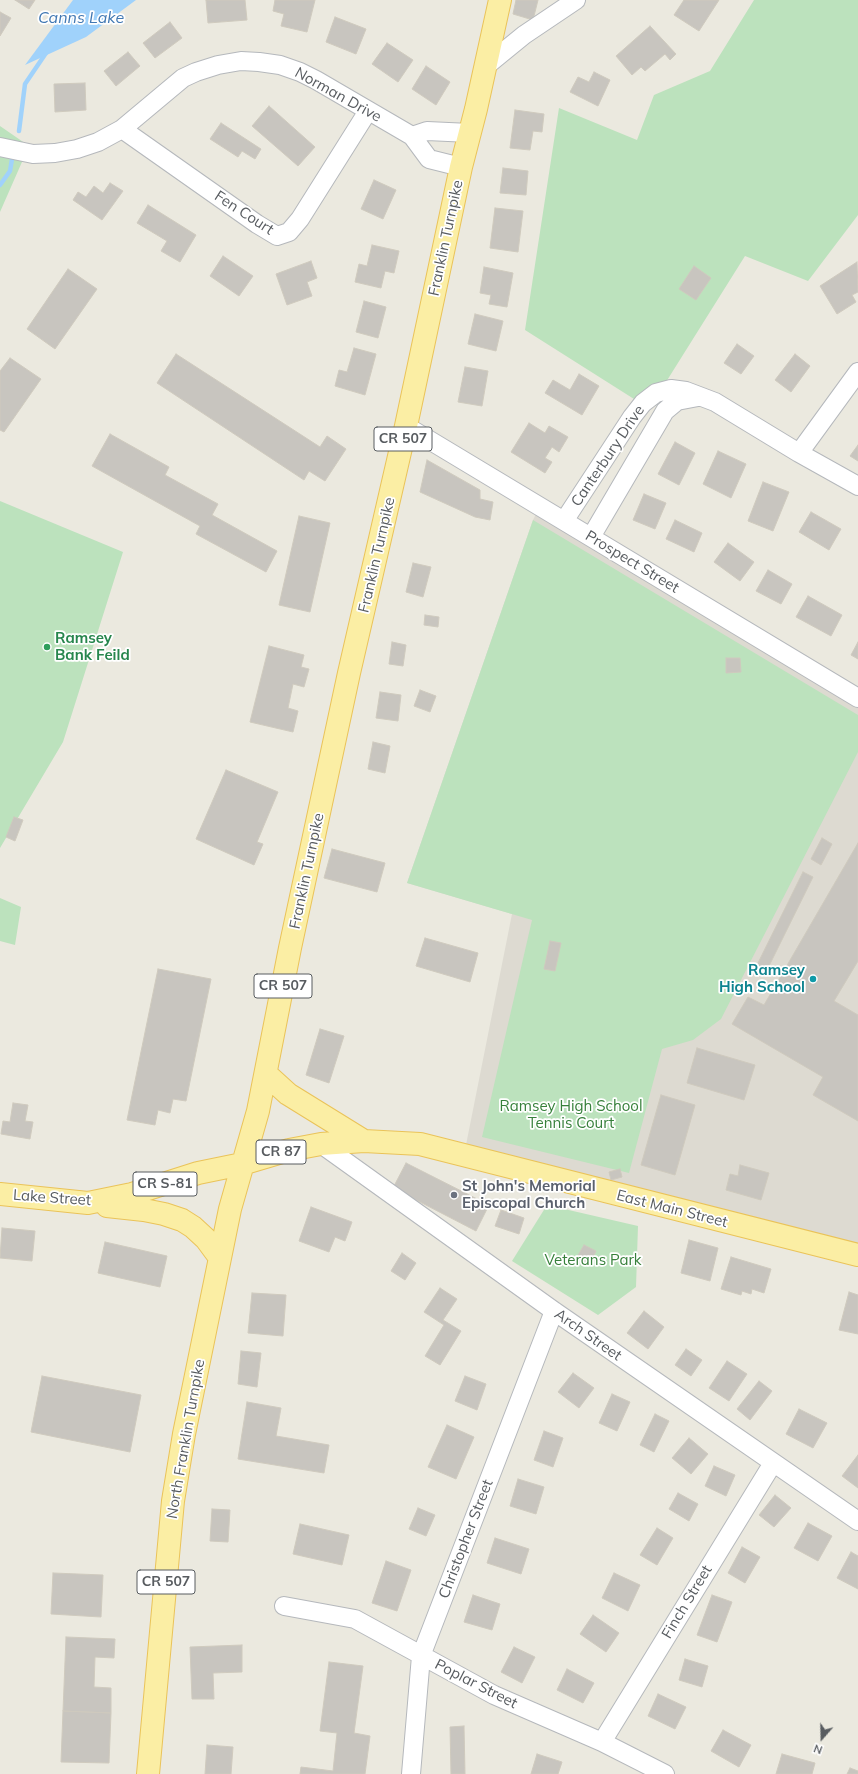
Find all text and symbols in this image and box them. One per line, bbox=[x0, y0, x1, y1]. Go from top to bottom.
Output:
water label: Canns Lake bbox=[38, 8, 124, 28]
street label: Norman Drive bbox=[292, 64, 384, 126]
street label: Franklin Turnpike bbox=[425, 178, 467, 298]
street label: Fen Court bbox=[211, 187, 277, 239]
street label: Canterbury Drive bbox=[567, 402, 649, 510]
road number: CR 507 bbox=[374, 427, 432, 451]
street label: Franklin Turnpike bbox=[355, 495, 399, 615]
street label: Prospect Street bbox=[582, 527, 682, 597]
place label: Ramsey Bank Feild bbox=[55, 629, 130, 664]
marker: Ramsey Bank Feild bbox=[42, 642, 52, 652]
street label: Franklin Turnpike bbox=[286, 811, 328, 931]
place label: Ramsey High School bbox=[719, 961, 805, 996]
road number: CR 507 bbox=[254, 974, 312, 998]
marker: Ramsey High School bbox=[808, 974, 818, 984]
park label: Ramsey High School Tennis Court bbox=[500, 1097, 642, 1132]
road number: CR 87 bbox=[256, 1140, 306, 1164]
road number: CR S-81 bbox=[133, 1172, 197, 1196]
place label: St John's Memorial Episcopal Church bbox=[462, 1177, 596, 1212]
street label: Lake Street bbox=[12, 1186, 92, 1210]
street label: East Main Street bbox=[615, 1186, 729, 1232]
marker: St John's Memorial Episcopal Church bbox=[449, 1190, 459, 1200]
park label: Veterans Park bbox=[544, 1251, 642, 1269]
street label: Arch Street bbox=[551, 1305, 625, 1365]
street label: North Franklin Turnpike bbox=[163, 1358, 209, 1520]
street label: Christopher Street bbox=[435, 1477, 497, 1601]
street label: Finch Street bbox=[658, 1562, 716, 1642]
road number: CR 507 bbox=[137, 1570, 195, 1594]
street label: Poplar Street bbox=[432, 1655, 520, 1713]
north arrow bbox=[802, 1718, 842, 1758]
text: N bbox=[812, 1741, 824, 1757]

